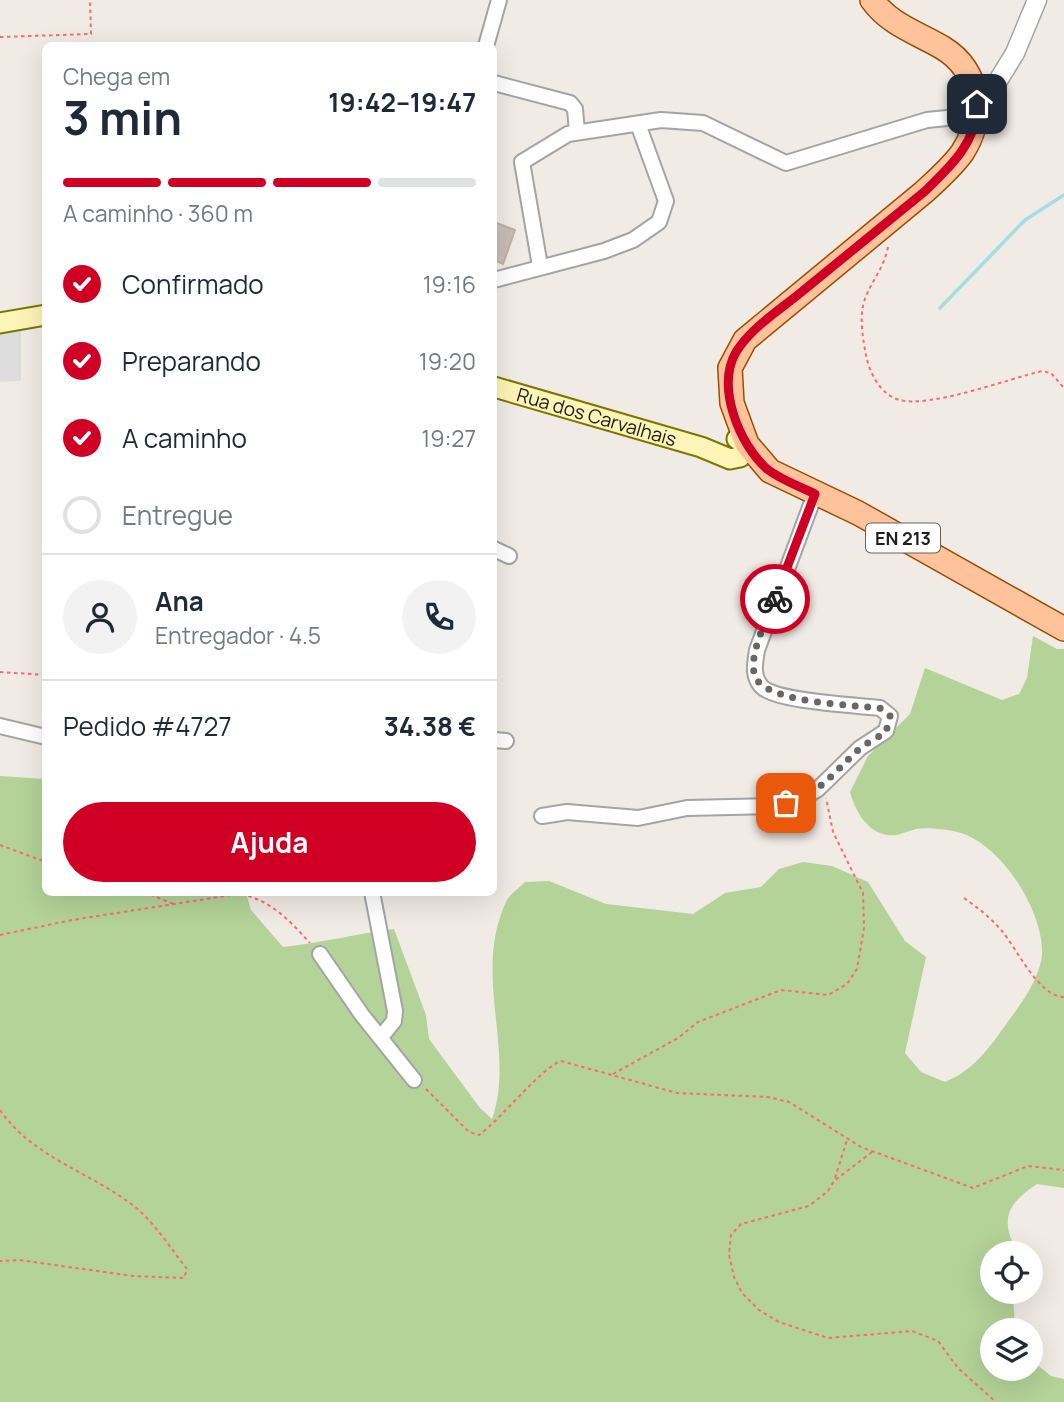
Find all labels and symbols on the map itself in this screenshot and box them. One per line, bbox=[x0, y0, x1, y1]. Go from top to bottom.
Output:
pin bbox=[947, 74, 1007, 134]
street label: Rua dos Carvalhais bbox=[514, 381, 680, 452]
road number: EN 213 bbox=[866, 524, 940, 552]
courier bbox=[740, 564, 810, 634]
pin bbox=[756, 773, 816, 833]

